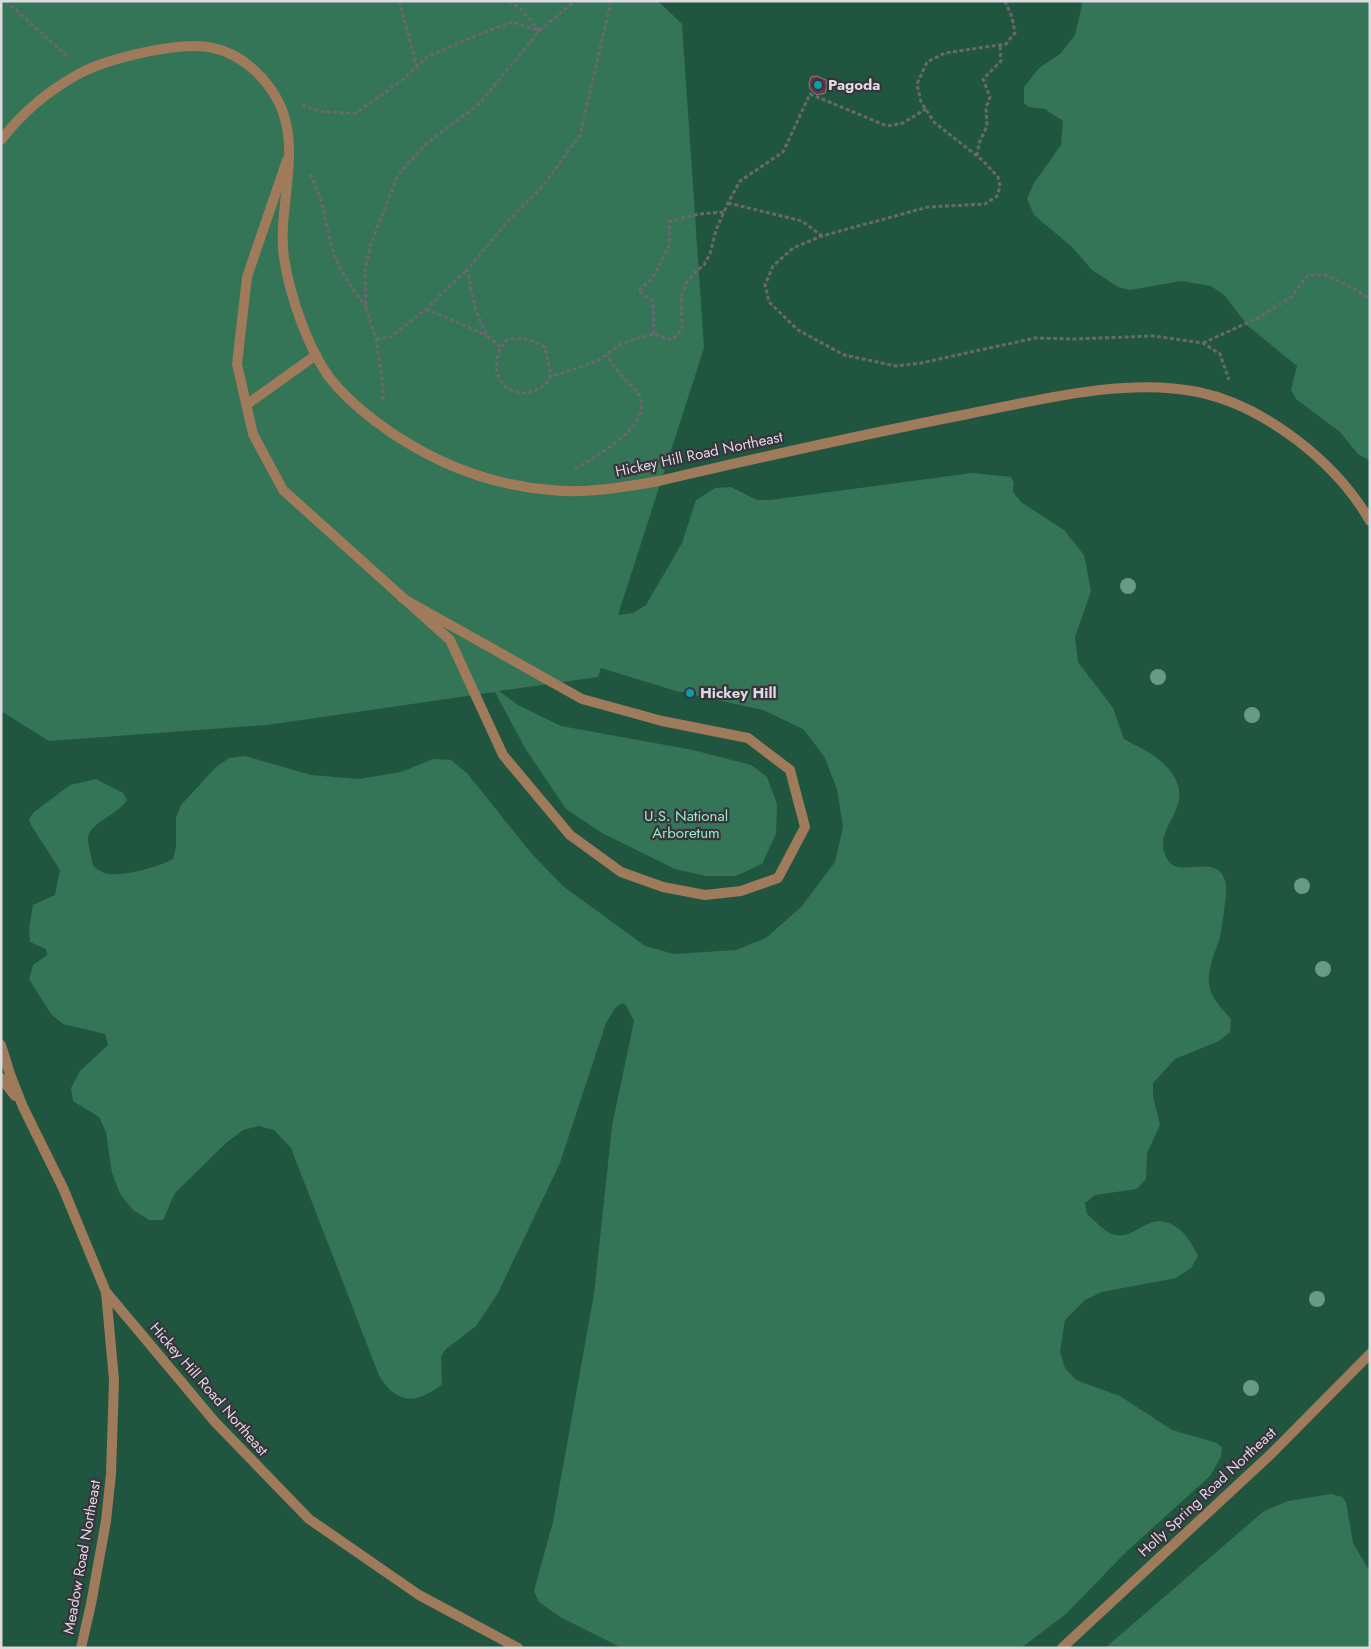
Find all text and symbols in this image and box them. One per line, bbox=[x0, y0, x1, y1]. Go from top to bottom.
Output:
place label: Pagoda bbox=[828, 74, 880, 96]
marker: Pagoda bbox=[812, 79, 824, 91]
street label: Hickey Hill Road Northeast bbox=[613, 425, 785, 483]
place label: Hickey Hill bbox=[700, 682, 777, 704]
marker: Hickey Hill bbox=[684, 687, 696, 699]
park label: U.S. National Arboretum bbox=[644, 805, 728, 844]
street label: Hickey Hill Road Northeast bbox=[145, 1317, 274, 1461]
street label: Holly Spring Road Northeast bbox=[1133, 1422, 1281, 1562]
street label: Meadow Road Northeast bbox=[58, 1478, 106, 1636]

